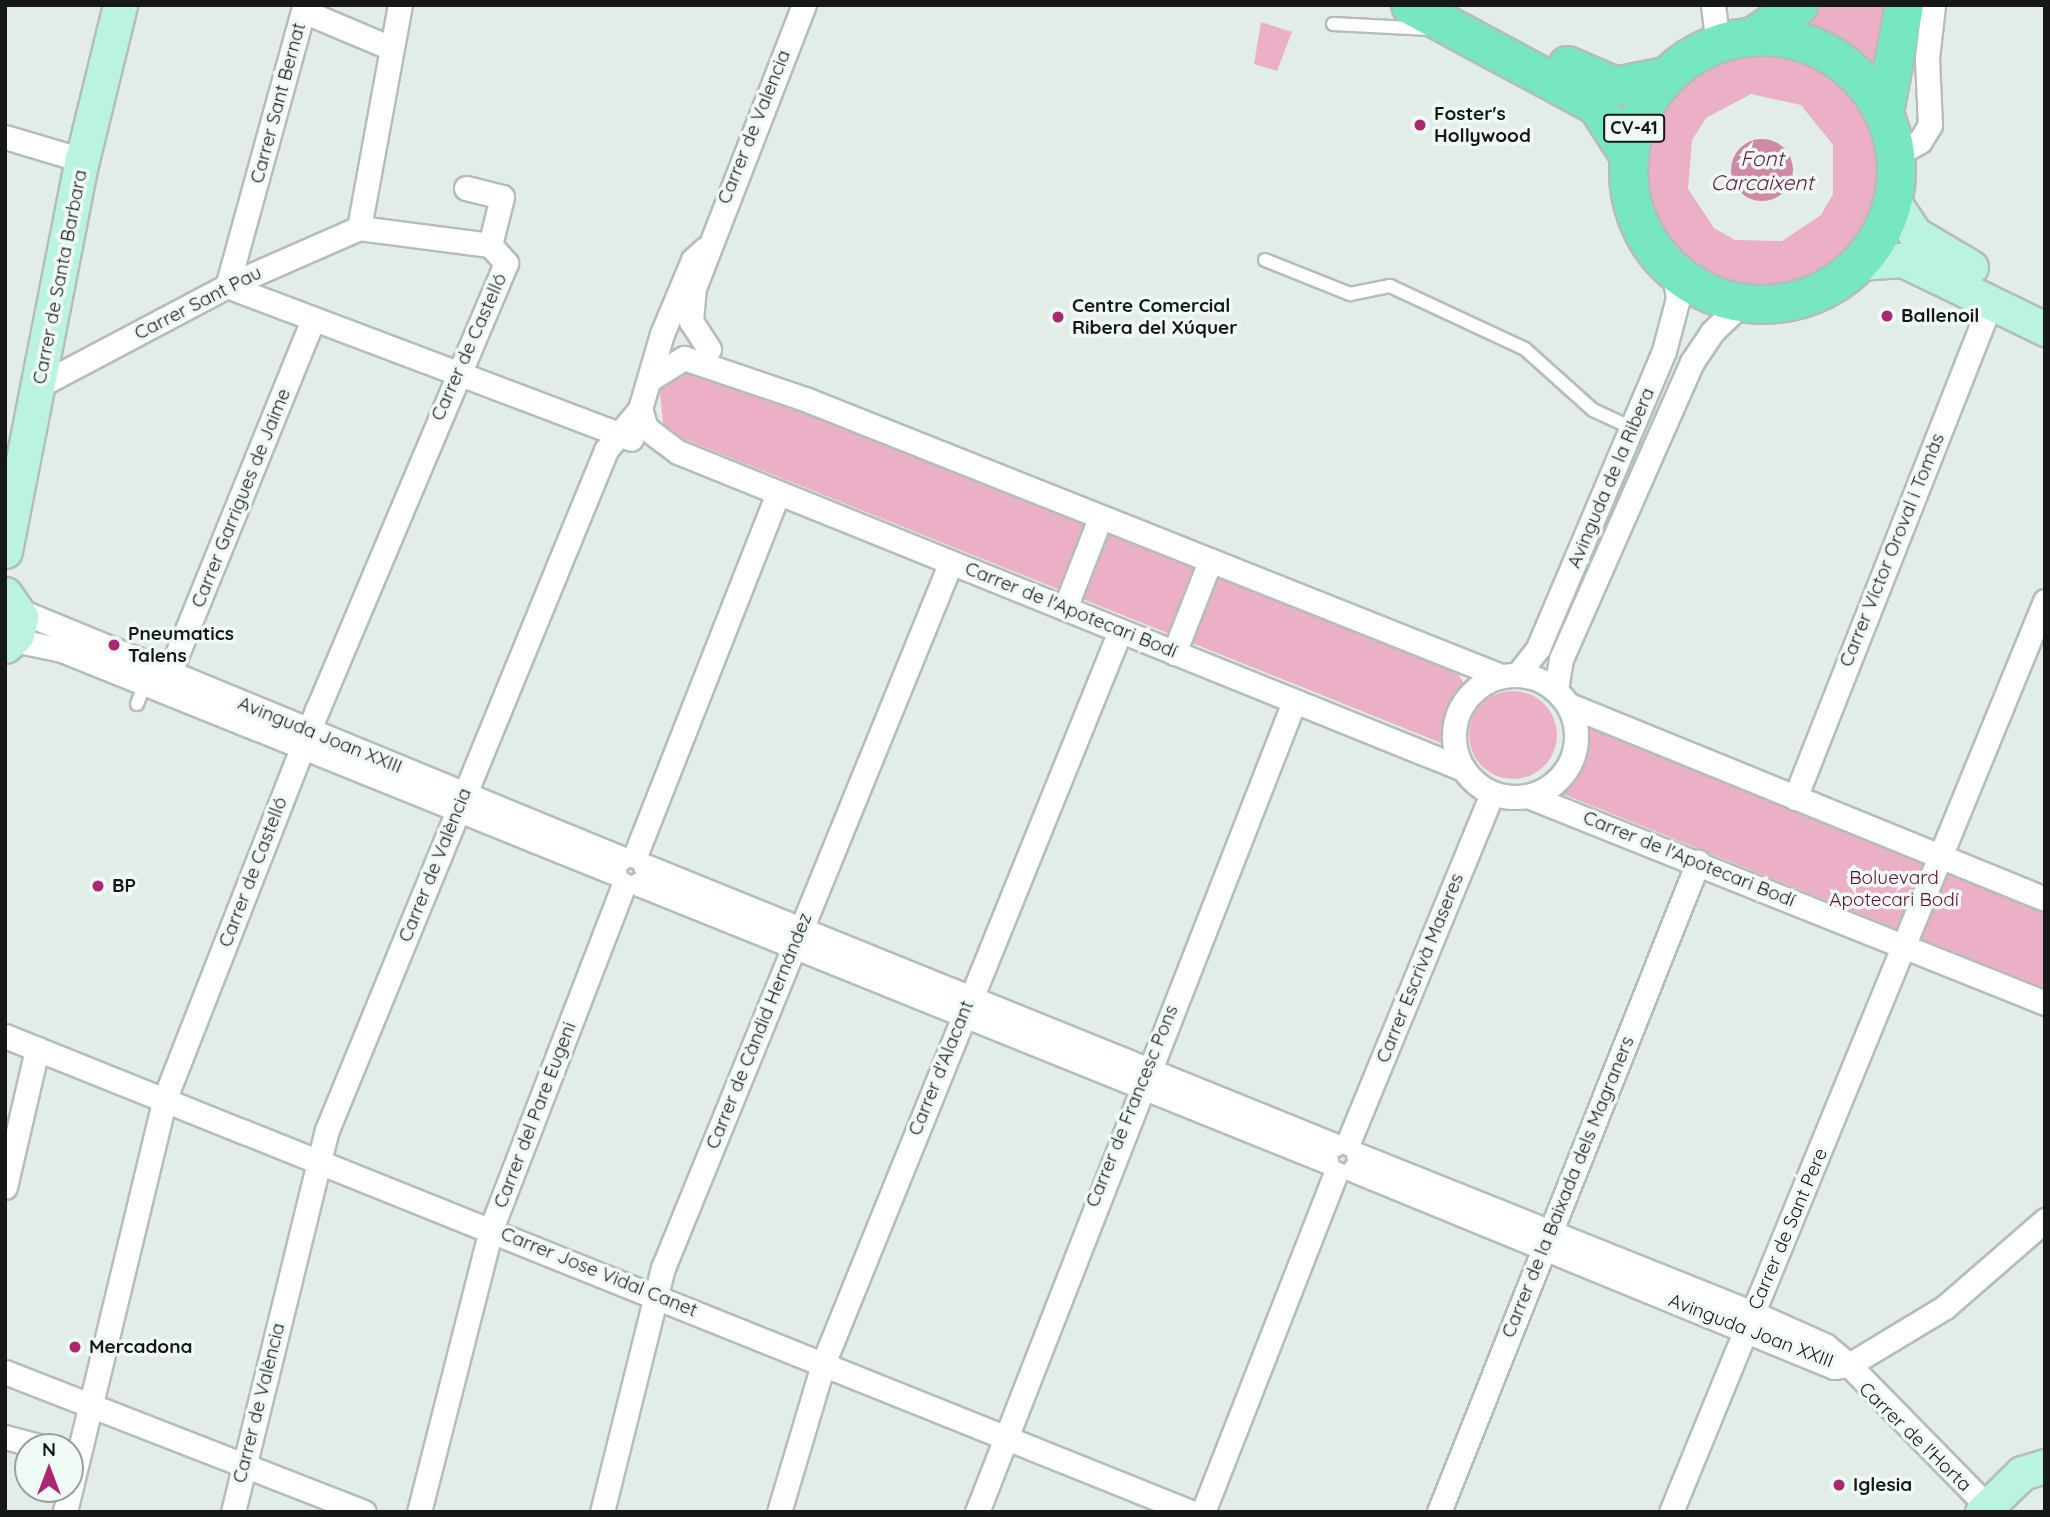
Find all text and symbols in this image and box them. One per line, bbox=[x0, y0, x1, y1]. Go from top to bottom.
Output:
street label: Carrer Sant Bernat bbox=[246, 20, 310, 186]
street label: Carrer de Valencia bbox=[713, 47, 795, 207]
place label: Foster's Hollywood bbox=[1434, 103, 1531, 147]
road number: CV-41 bbox=[1602, 113, 1666, 142]
marker: Foster's Hollywood bbox=[1412, 117, 1428, 133]
water label: Font Carcaixent bbox=[1710, 145, 1814, 195]
street label: Carrer de Santa Barbara bbox=[28, 168, 92, 386]
street label: Carrer Sant Pau bbox=[131, 261, 265, 345]
street label: Carrer de Castelló bbox=[426, 270, 512, 424]
place label: Centre Comercial Ribera del Xúquer bbox=[1072, 295, 1237, 339]
place label: Ballenoil bbox=[1901, 305, 1979, 327]
marker: Ballenoil bbox=[1879, 308, 1895, 324]
marker: Centre Comercial Ribera del Xúquer bbox=[1050, 309, 1066, 325]
street label: Avinguda de la Ribera bbox=[1563, 384, 1659, 572]
street label: Carrer Garrigues de Jaime bbox=[187, 385, 295, 611]
street label: Carrer Víctor Oroval i Tomàs bbox=[1835, 430, 1949, 670]
street label: Carrer de l'Apotecari Bodí bbox=[962, 557, 1180, 663]
place label: Pneumatics Talens bbox=[128, 623, 234, 667]
marker: Pneumatics Talens bbox=[106, 637, 122, 653]
street label: Avinguda Joan XXIII bbox=[235, 692, 405, 778]
street label: Carrer de València bbox=[394, 785, 476, 945]
street label: Carrer de Castelló bbox=[214, 794, 292, 950]
street label: Carrer de l'Apotecari Bodí bbox=[1580, 806, 1798, 912]
park label: Boluevard Apotecari Bodí bbox=[1829, 867, 1959, 911]
street label: Carrer Escrivà Maseres bbox=[1372, 870, 1468, 1066]
place label: BP bbox=[112, 875, 136, 897]
marker: BP bbox=[90, 878, 106, 894]
street label: Carrer de Càndid Hernández bbox=[701, 910, 817, 1152]
street label: Carrer d'Alacant bbox=[904, 997, 978, 1139]
street label: Carrer de Francesc Pons bbox=[1081, 1002, 1183, 1210]
street label: Carrer del Pare Eugeni bbox=[489, 1019, 581, 1211]
street label: Carrer de la Baixada dels Magraners bbox=[1497, 1033, 1639, 1341]
street label: Carrer de Sant Pere bbox=[1744, 1145, 1832, 1313]
street label: Carrer Jose Vidal Canet bbox=[497, 1222, 701, 1322]
street label: Avinguda Joan XXIII bbox=[1665, 1289, 1837, 1373]
street label: Carrer de València bbox=[228, 1321, 290, 1485]
place label: Mercadona bbox=[89, 1336, 192, 1358]
marker: Mercadona bbox=[67, 1339, 83, 1355]
street label: Carrer de l'Horta bbox=[1854, 1378, 1976, 1496]
north arrow bbox=[14, 1433, 84, 1503]
text: N bbox=[42, 1437, 56, 1461]
place label: Iglesia bbox=[1853, 1474, 1912, 1496]
marker: Iglesia bbox=[1831, 1477, 1847, 1493]

